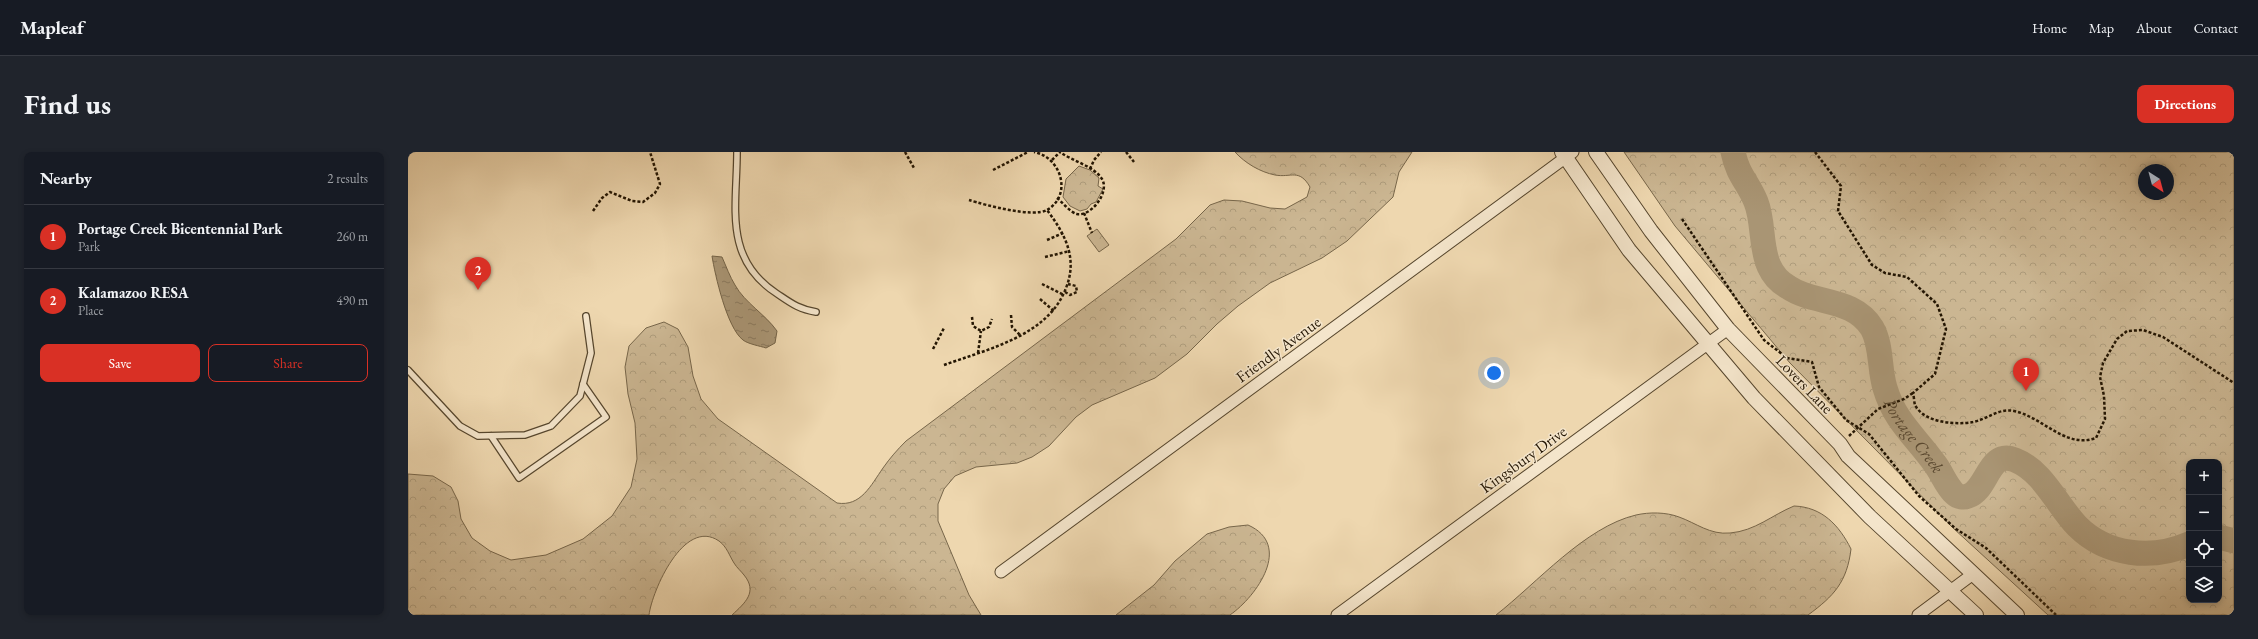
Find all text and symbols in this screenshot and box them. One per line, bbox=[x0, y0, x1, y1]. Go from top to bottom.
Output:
text: Mapleaf bbox=[20, 15, 84, 40]
text: Home bbox=[2032, 19, 2067, 37]
text: Map bbox=[2089, 19, 2114, 37]
text: About bbox=[2136, 19, 2172, 37]
text: Contact bbox=[2194, 19, 2238, 37]
button: Directions bbox=[2137, 85, 2234, 123]
text: Find us bbox=[24, 86, 111, 122]
north arrow bbox=[2138, 164, 2174, 200]
text: Nearby bbox=[40, 167, 92, 189]
text: 2 results bbox=[327, 170, 368, 187]
text: Portage Creek Bicentennial Park bbox=[78, 219, 283, 238]
text: 1 bbox=[50, 228, 56, 245]
text: 260 m bbox=[337, 228, 368, 245]
text: Park bbox=[78, 238, 100, 255]
pin: 2 bbox=[465, 257, 491, 290]
text: Kalamazoo RESA bbox=[78, 283, 189, 302]
text: 2 bbox=[50, 292, 56, 309]
text: 490 m bbox=[337, 292, 368, 309]
text: Place bbox=[78, 302, 104, 319]
street label: Friendly Avenue bbox=[1232, 311, 1325, 387]
button: Save bbox=[40, 344, 200, 382]
button: Share bbox=[208, 344, 368, 382]
street label: Lovers Lane bbox=[1771, 350, 1838, 418]
pin: 1 bbox=[2013, 358, 2039, 391]
your location bbox=[1484, 363, 1504, 383]
water label: Portage Creek bbox=[1879, 395, 1949, 477]
street label: Kingsbury Drive bbox=[1476, 421, 1571, 498]
map controls bbox=[2186, 459, 2222, 603]
button: + bbox=[2186, 459, 2222, 495]
button: − bbox=[2186, 495, 2222, 531]
button: locate bbox=[2186, 531, 2222, 567]
button: layers bbox=[2186, 567, 2222, 603]

